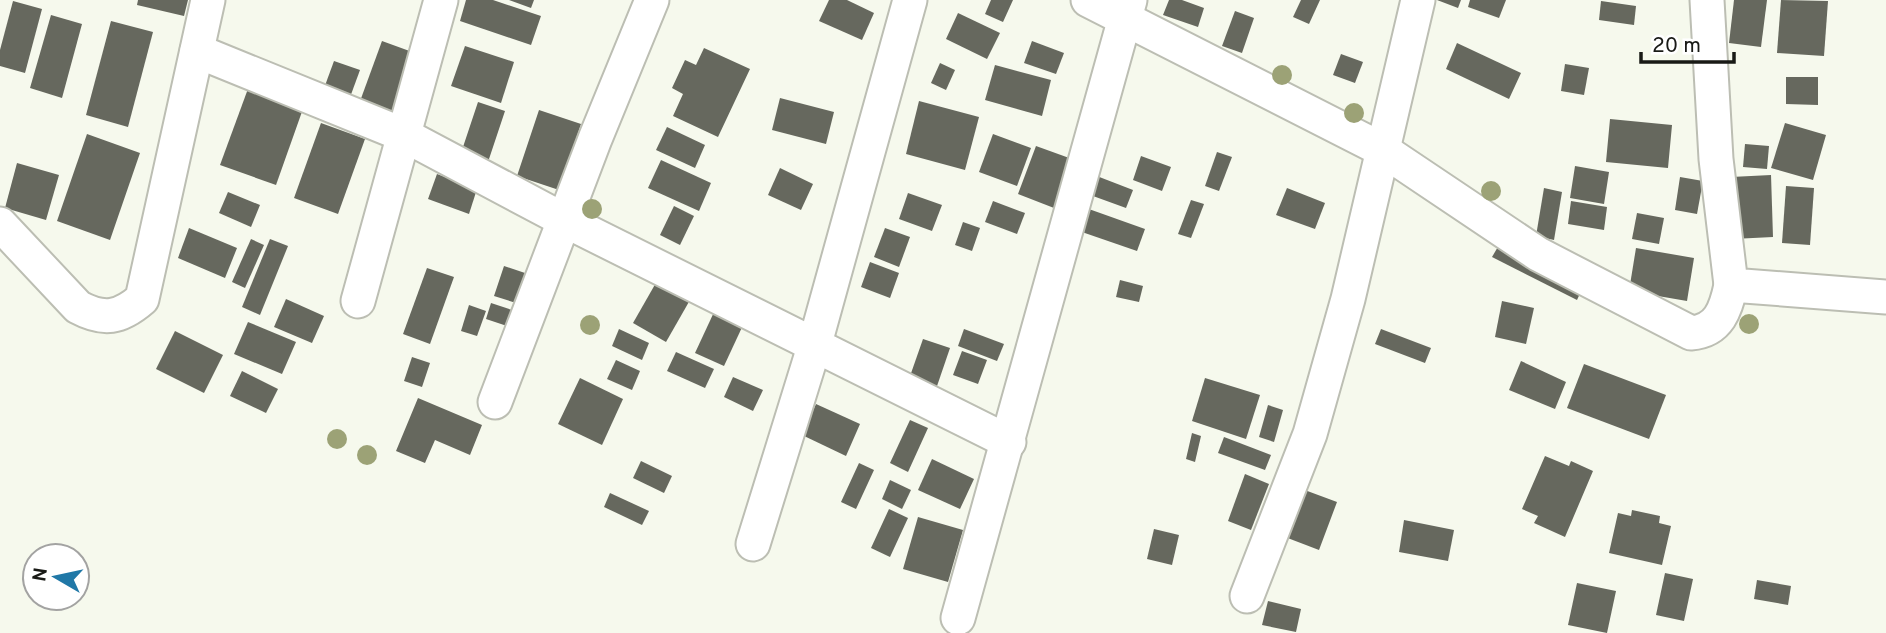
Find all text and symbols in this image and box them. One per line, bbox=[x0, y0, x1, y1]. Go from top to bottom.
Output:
scale bar bbox=[1641, 21, 1734, 65]
text: 20 m bbox=[1652, 33, 1701, 60]
north arrow bbox=[21, 542, 91, 612]
text: N bbox=[28, 566, 54, 583]

